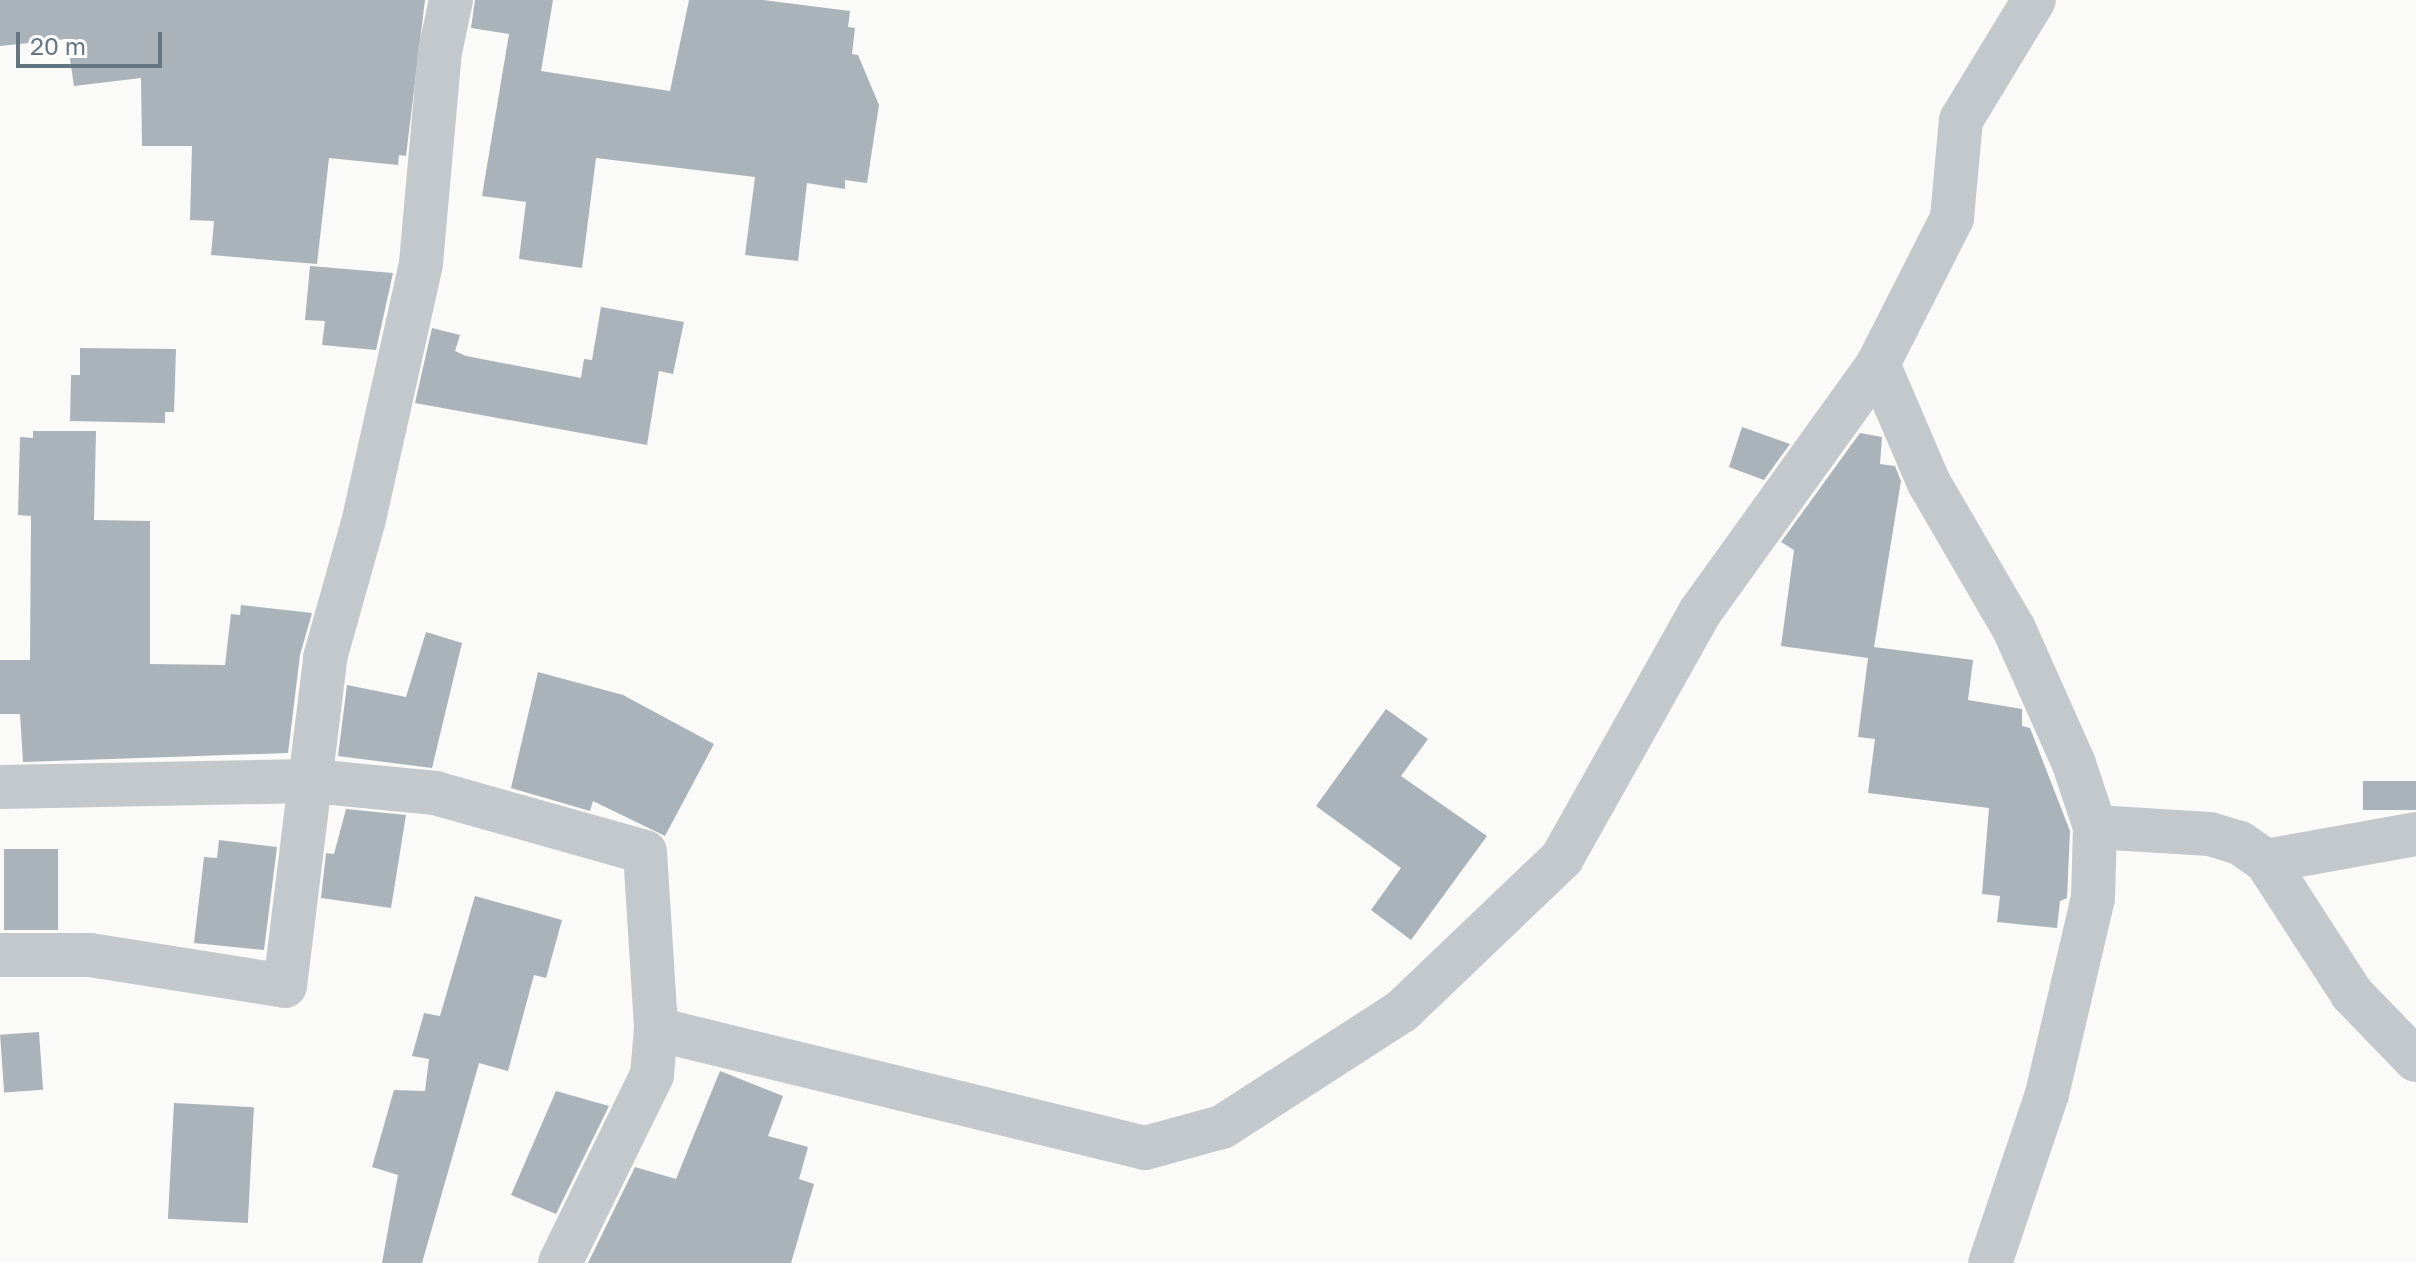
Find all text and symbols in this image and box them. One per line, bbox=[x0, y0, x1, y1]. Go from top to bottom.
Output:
scale bar bbox=[20, 16, 166, 66]
text: 20 m bbox=[30, 31, 86, 60]

